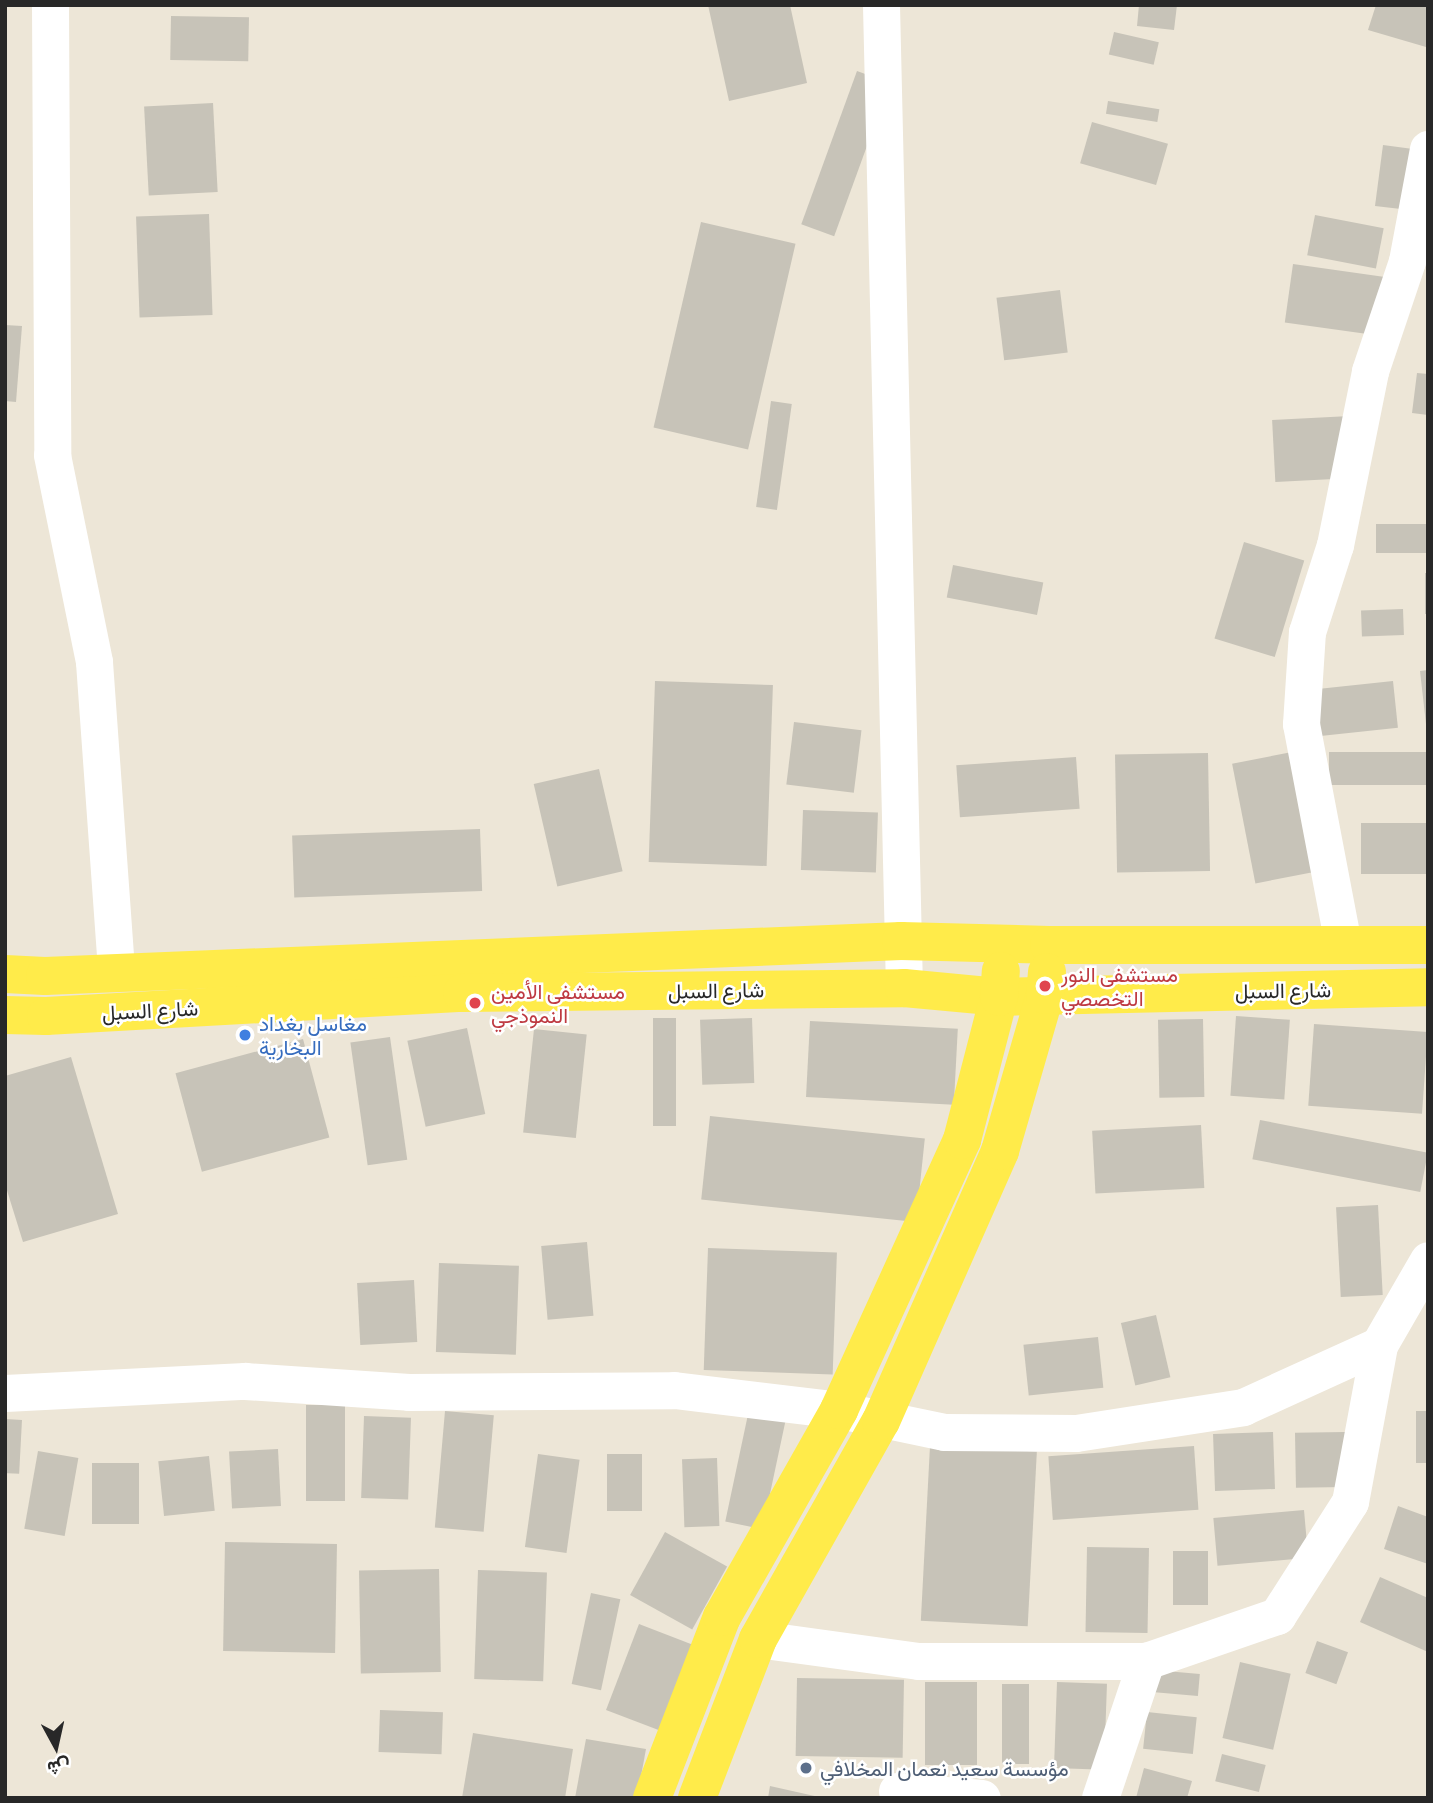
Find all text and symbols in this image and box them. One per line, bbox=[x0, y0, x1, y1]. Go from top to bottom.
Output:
place label: مستشفى النور التخصصي bbox=[1061, 961, 1178, 1011]
marker: مستشفى النور التخصصي bbox=[1035, 976, 1055, 996]
street label: شارع السبل bbox=[668, 977, 764, 1003]
street label: شارع السبل bbox=[1235, 977, 1331, 1003]
place label: مستشفى الأمين النموذجي bbox=[491, 978, 625, 1028]
marker: مستشفى الأمين النموذجي bbox=[465, 993, 485, 1013]
street label: شارع السبل bbox=[101, 995, 199, 1025]
place label: مغاسل بغداد البخارية bbox=[259, 1010, 367, 1060]
marker: مغاسل بغداد البخارية bbox=[237, 1027, 253, 1043]
north arrow bbox=[21, 1712, 91, 1782]
text: ش bbox=[46, 1755, 72, 1781]
place label: مؤسسة سعيد نعمان المخلافي bbox=[820, 1755, 1069, 1781]
marker: مؤسسة سعيد نعمان المخلافي bbox=[798, 1760, 814, 1776]

